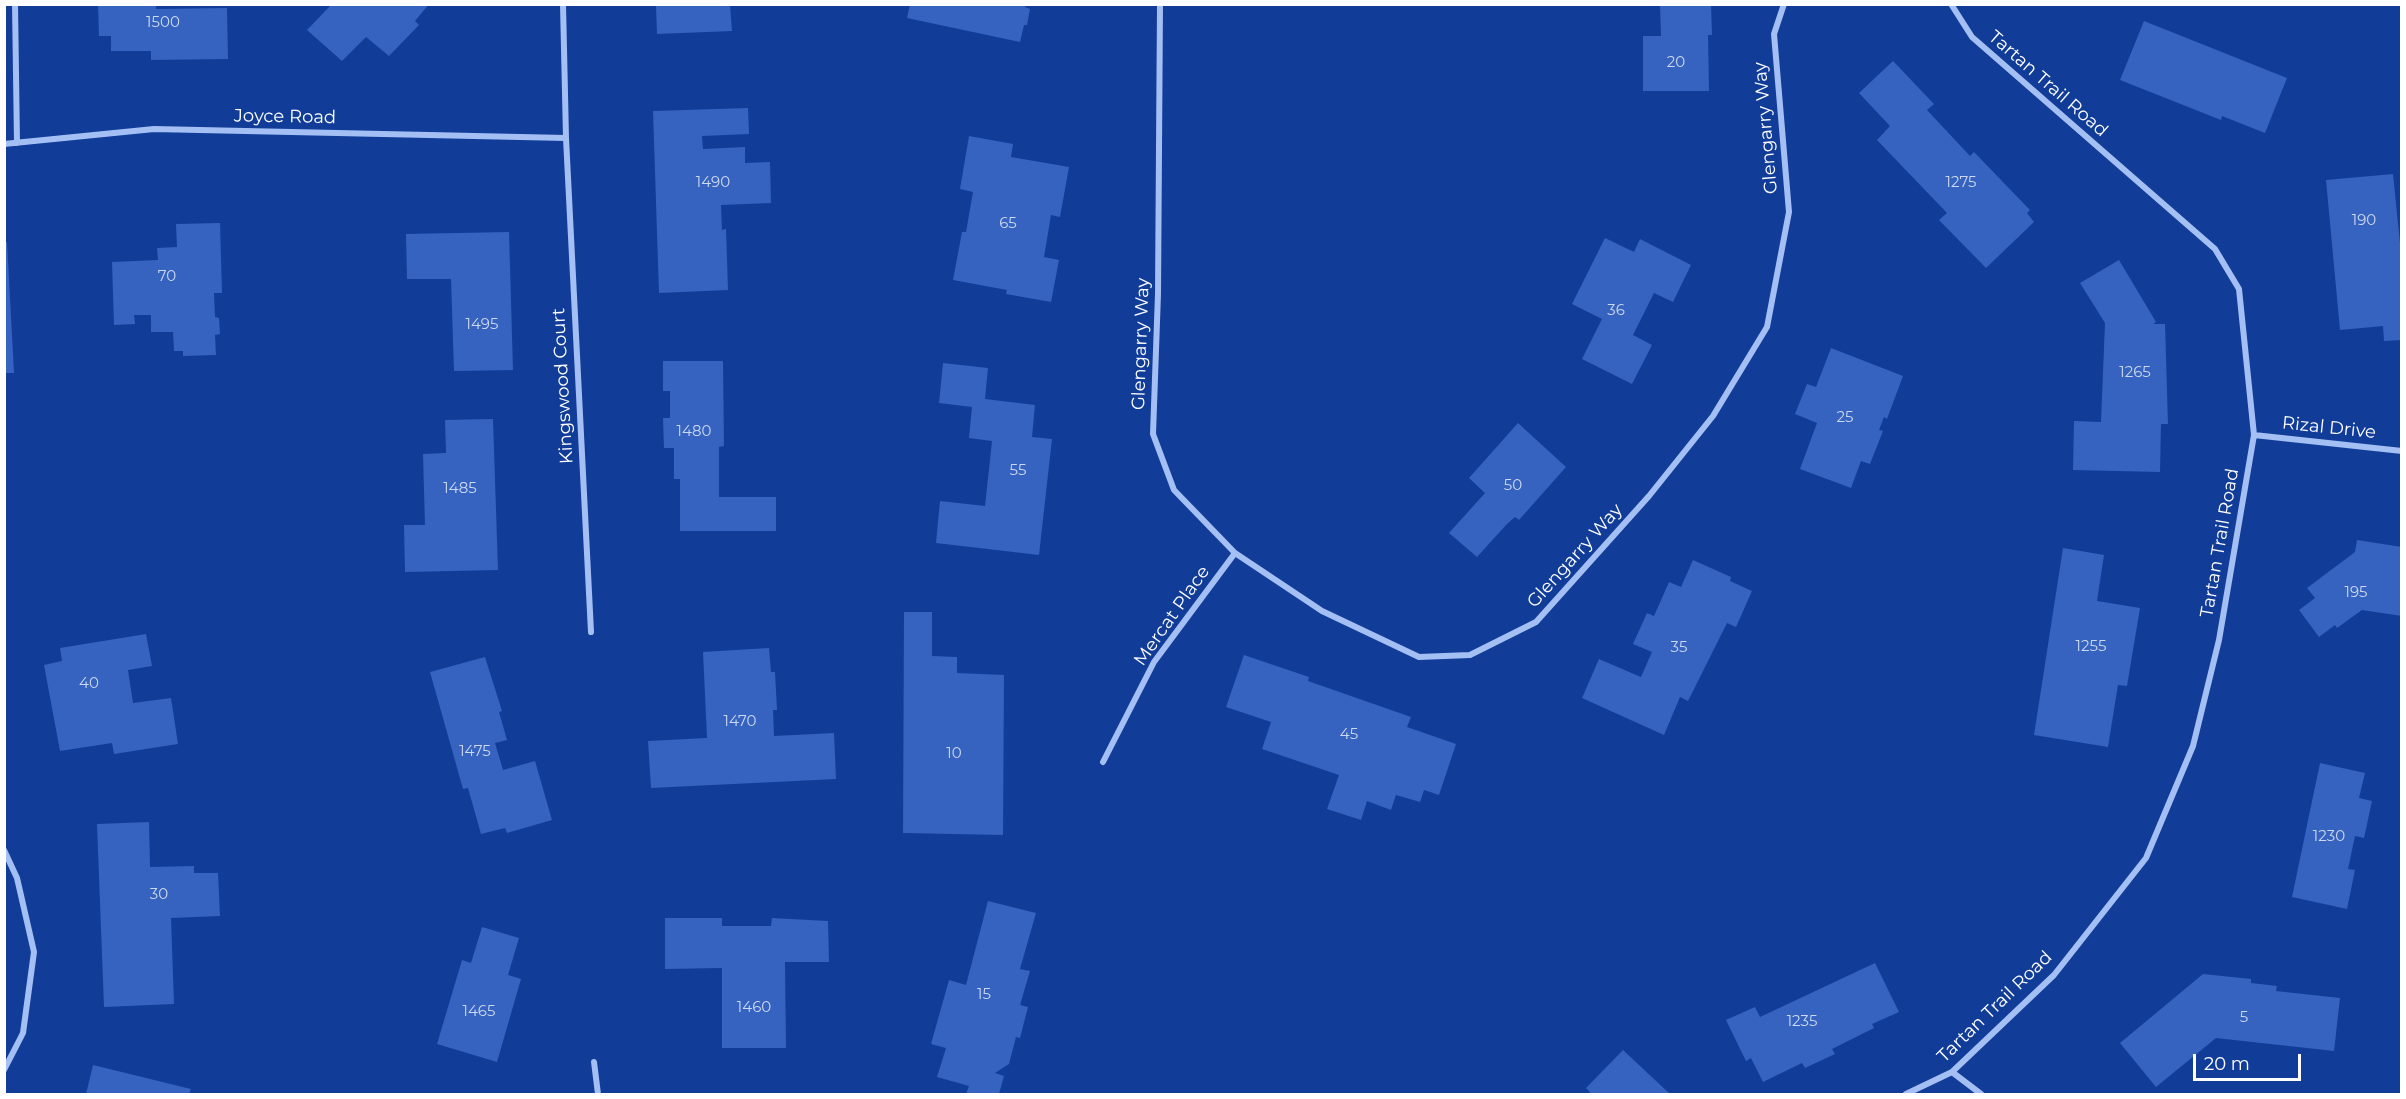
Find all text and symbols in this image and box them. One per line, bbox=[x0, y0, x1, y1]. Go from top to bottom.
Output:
house number: 1500 bbox=[146, 14, 180, 32]
street label: Tartan Trail Road bbox=[1984, 26, 2112, 142]
house number: 20 bbox=[1667, 54, 1685, 72]
street label: Glengarry Way bbox=[1749, 61, 1783, 195]
street label: Joyce Road bbox=[234, 105, 336, 129]
house number: 1490 bbox=[696, 174, 730, 192]
house number: 1275 bbox=[1946, 174, 1976, 192]
house number: 190 bbox=[2352, 212, 2376, 230]
house number: 65 bbox=[999, 215, 1017, 233]
house number: 70 bbox=[158, 268, 176, 286]
street label: Glengarry Way bbox=[1128, 277, 1154, 411]
house number: 36 bbox=[1607, 302, 1625, 320]
street label: Kingswood Court bbox=[548, 307, 578, 465]
house number: 1495 bbox=[466, 316, 498, 334]
house number: 1265 bbox=[2119, 364, 2151, 382]
house number: 25 bbox=[1836, 409, 1854, 427]
street label: Rizal Drive bbox=[2281, 412, 2377, 444]
house number: 1480 bbox=[677, 423, 711, 441]
house number: 55 bbox=[1010, 462, 1026, 480]
street label: Tartan Trail Road bbox=[2196, 467, 2244, 619]
house number: 50 bbox=[1504, 477, 1522, 495]
house number: 1485 bbox=[443, 480, 477, 498]
street label: Glengarry Way bbox=[1523, 500, 1627, 612]
street label: Mercat Place bbox=[1130, 562, 1214, 670]
house number: 195 bbox=[2344, 584, 2368, 602]
house number: 1255 bbox=[2076, 638, 2106, 656]
house number: 35 bbox=[1671, 639, 1687, 657]
house number: 40 bbox=[79, 675, 99, 693]
house number: 1470 bbox=[723, 713, 757, 731]
house number: 45 bbox=[1340, 726, 1358, 744]
house number: 1475 bbox=[459, 743, 491, 761]
house number: 10 bbox=[946, 745, 962, 763]
house number: 1230 bbox=[2313, 828, 2345, 846]
house number: 30 bbox=[150, 886, 168, 904]
street label: Tartan Trail Road bbox=[1933, 947, 2057, 1067]
house number: 15 bbox=[977, 986, 991, 1004]
house number: 1460 bbox=[737, 999, 771, 1017]
house number: 1465 bbox=[463, 1003, 495, 1021]
house number: 5 bbox=[2240, 1009, 2248, 1027]
house number: 1235 bbox=[1787, 1013, 1817, 1031]
scale bar bbox=[2196, 1042, 2304, 1080]
text: 20 m bbox=[2204, 1053, 2250, 1075]

